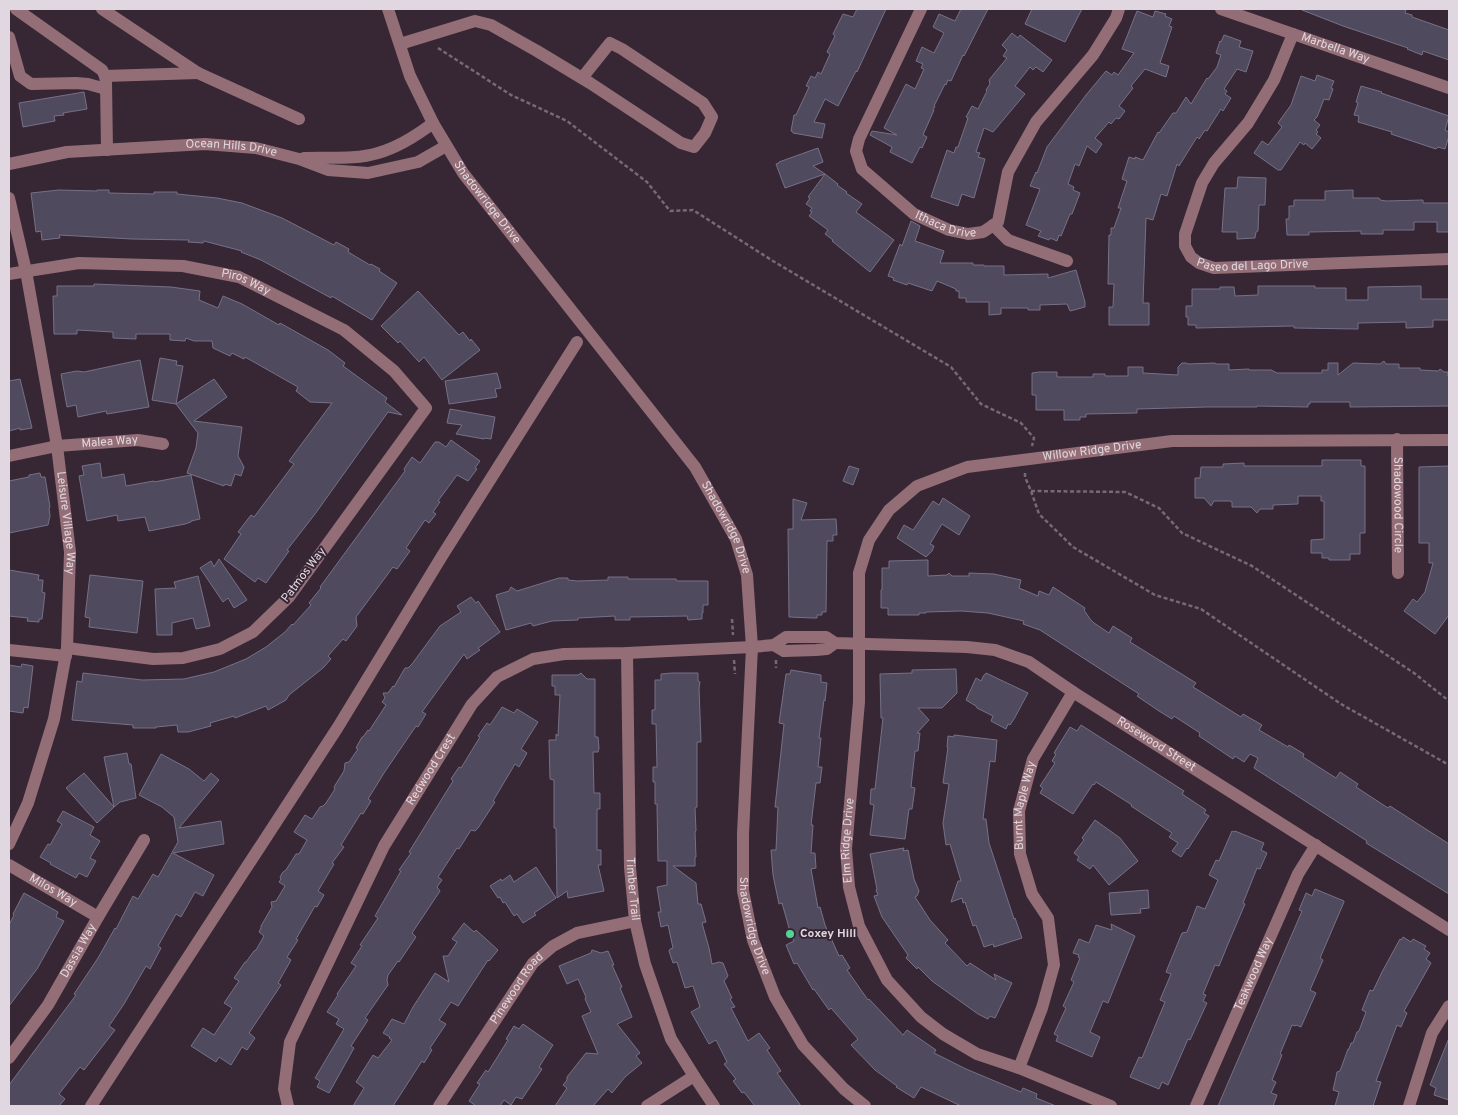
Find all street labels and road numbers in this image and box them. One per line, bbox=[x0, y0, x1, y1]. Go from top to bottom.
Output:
street label: Marbella Way bbox=[1299, 29, 1372, 68]
street label: Ocean Hills Drive bbox=[185, 136, 279, 161]
street label: Shadowridge Drive bbox=[450, 158, 524, 247]
street label: Ithaca Drive bbox=[912, 207, 977, 242]
street label: Paseo del Lago Drive bbox=[1194, 255, 1309, 276]
street label: Piros Way bbox=[220, 266, 273, 300]
street label: Malea Way bbox=[81, 432, 139, 452]
street label: Willow Ridge Drive bbox=[1042, 437, 1142, 465]
street label: Shadowood Circle bbox=[1389, 457, 1406, 553]
street label: Leisure Village Way bbox=[52, 470, 78, 575]
street label: Shadowridge Drive bbox=[697, 478, 754, 576]
street label: Patmos Way bbox=[278, 544, 330, 606]
street label: Rosewood Street bbox=[1113, 713, 1199, 776]
street label: Redwood Crest bbox=[403, 731, 460, 809]
street label: Burnt Maple Way bbox=[1011, 759, 1040, 850]
street label: Elm Ridge Drive bbox=[838, 797, 858, 884]
street label: Timber Trail bbox=[622, 857, 643, 921]
street label: Milos Way bbox=[26, 870, 80, 911]
street label: Shadowridge Drive bbox=[735, 877, 774, 977]
street label: Dassia Way bbox=[57, 921, 100, 981]
street label: Teakwood Way bbox=[1231, 935, 1277, 1014]
street label: Pinewood Road bbox=[487, 949, 547, 1027]

